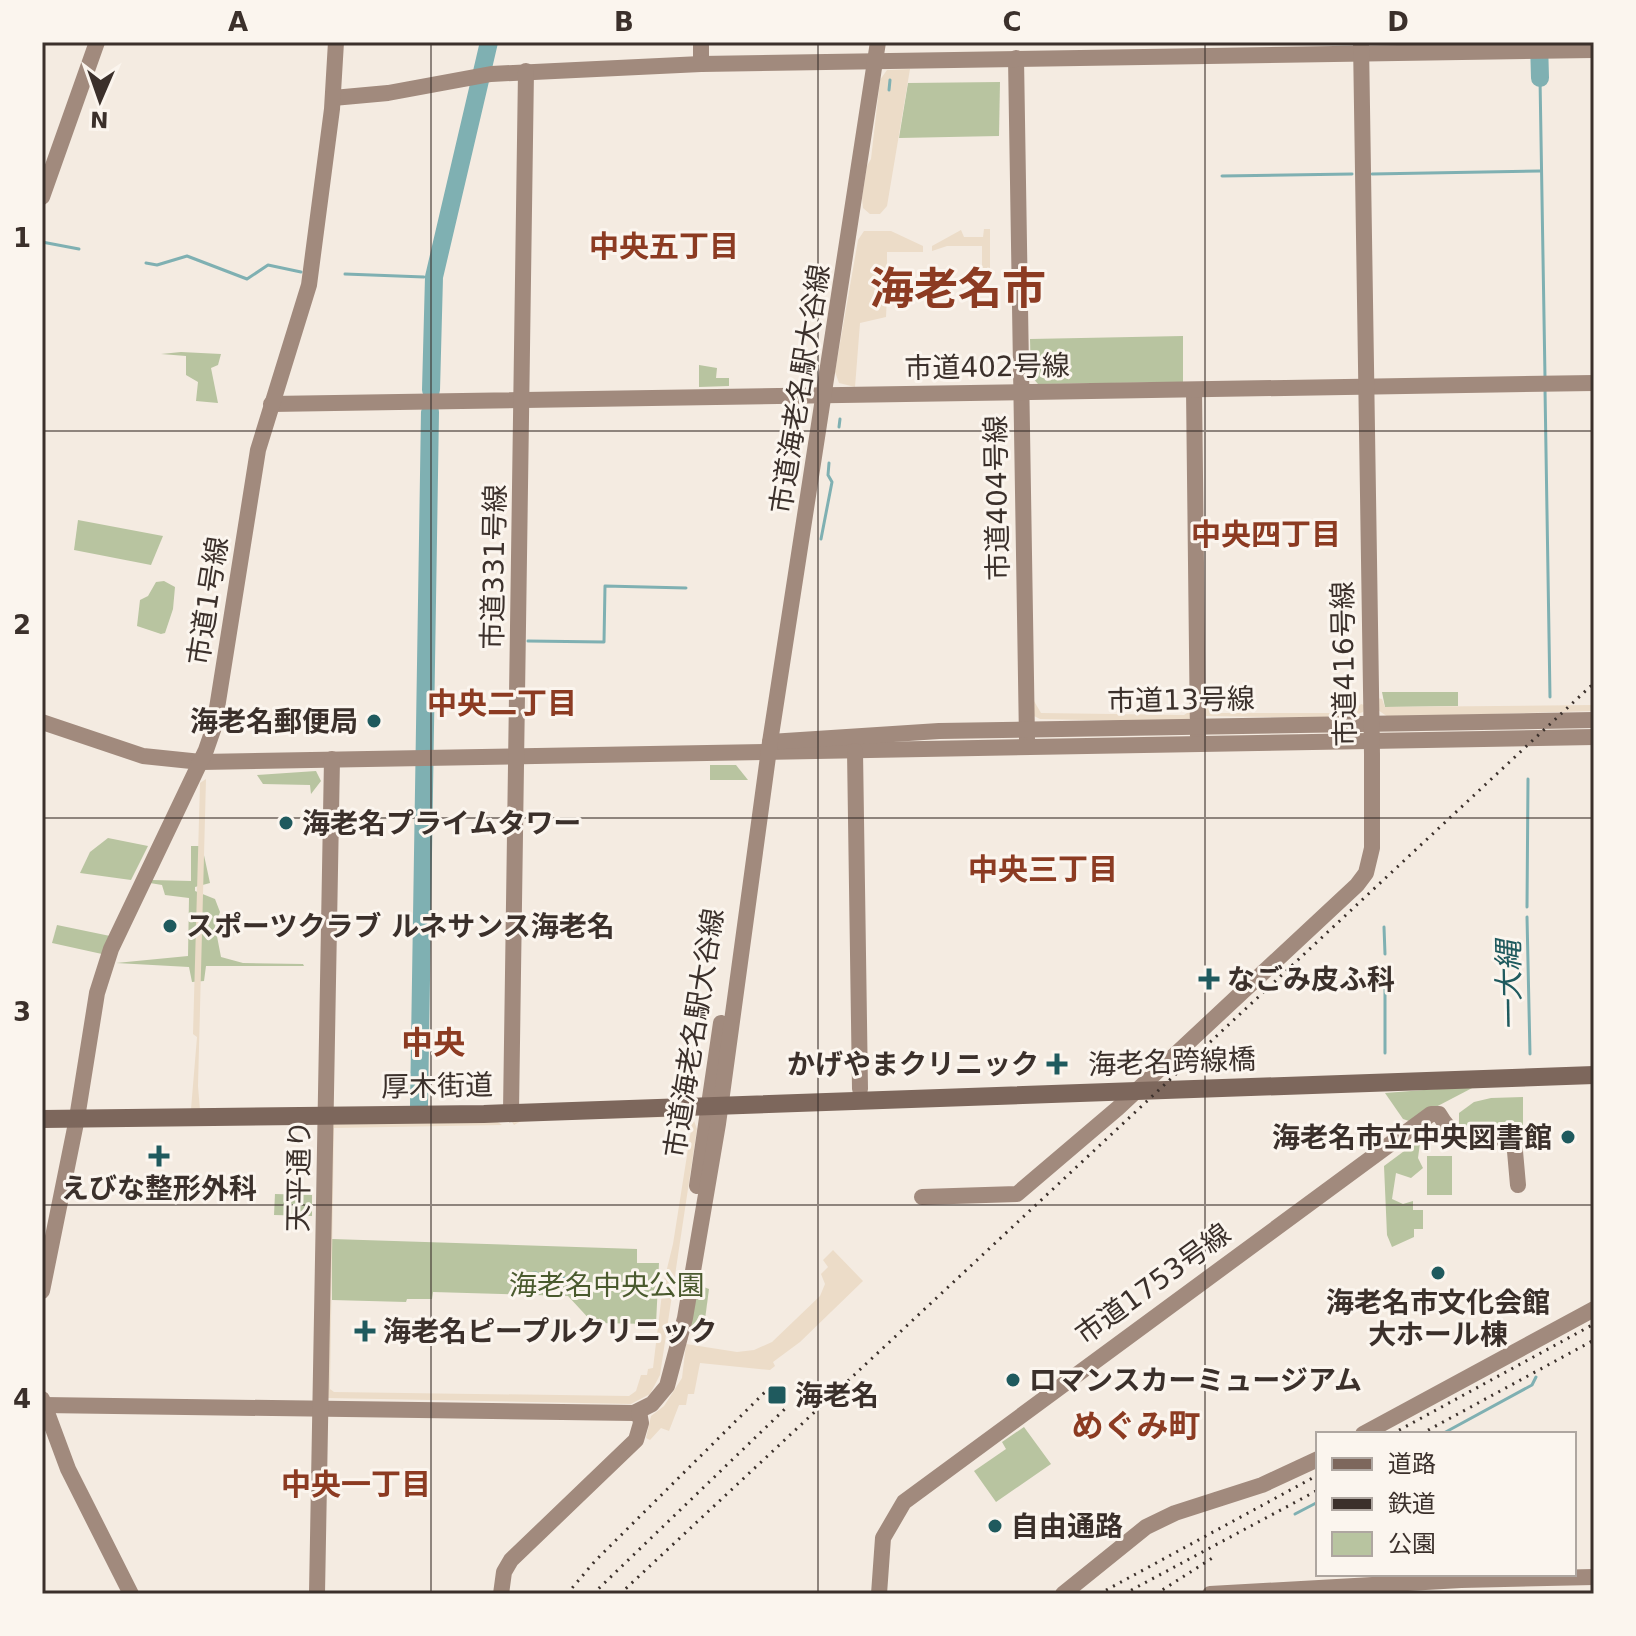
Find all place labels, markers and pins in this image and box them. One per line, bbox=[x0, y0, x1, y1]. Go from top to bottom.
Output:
place label: 海老名郵便局 bbox=[190, 705, 358, 738]
marker: 海老名郵便局 bbox=[365, 712, 383, 730]
place label: 海老名プライムタワー bbox=[302, 807, 581, 840]
marker: 海老名プライムタワー bbox=[277, 814, 295, 832]
place label: スポーツクラブ ルネサンス海老名 bbox=[186, 910, 615, 943]
marker: スポーツクラブ ルネサンス海老名 bbox=[161, 917, 179, 935]
place label: なごみ皮ふ科 bbox=[1227, 963, 1395, 996]
marker: なごみ皮ふ科 bbox=[1198, 968, 1220, 990]
place label: かげやまクリニック bbox=[787, 1048, 1039, 1081]
marker: かげやまクリニック bbox=[1046, 1053, 1068, 1075]
place label: 海老名市立中央図書館 bbox=[1272, 1121, 1552, 1154]
marker: 海老名市立中央図書館 bbox=[1559, 1128, 1577, 1146]
marker: えびな整形外科 bbox=[148, 1145, 170, 1167]
place label: えびな整形外科 bbox=[61, 1172, 257, 1205]
marker: 海老名市文化会館 大ホール棟 bbox=[1429, 1264, 1447, 1282]
place label: 海老名市文化会館 大ホール棟 bbox=[1326, 1286, 1550, 1351]
place label: 海老名ピープルクリニック bbox=[383, 1315, 717, 1348]
marker: 海老名ピープルクリニック bbox=[354, 1320, 376, 1342]
place label: ロマンスカーミュージアム bbox=[1029, 1364, 1362, 1397]
marker: ロマンスカーミュージアム bbox=[1004, 1371, 1022, 1389]
place label: 海老名 bbox=[795, 1379, 879, 1412]
marker: 海老名 bbox=[766, 1384, 788, 1406]
place label: 自由通路 bbox=[1011, 1510, 1123, 1543]
marker: 自由通路 bbox=[986, 1517, 1004, 1535]

